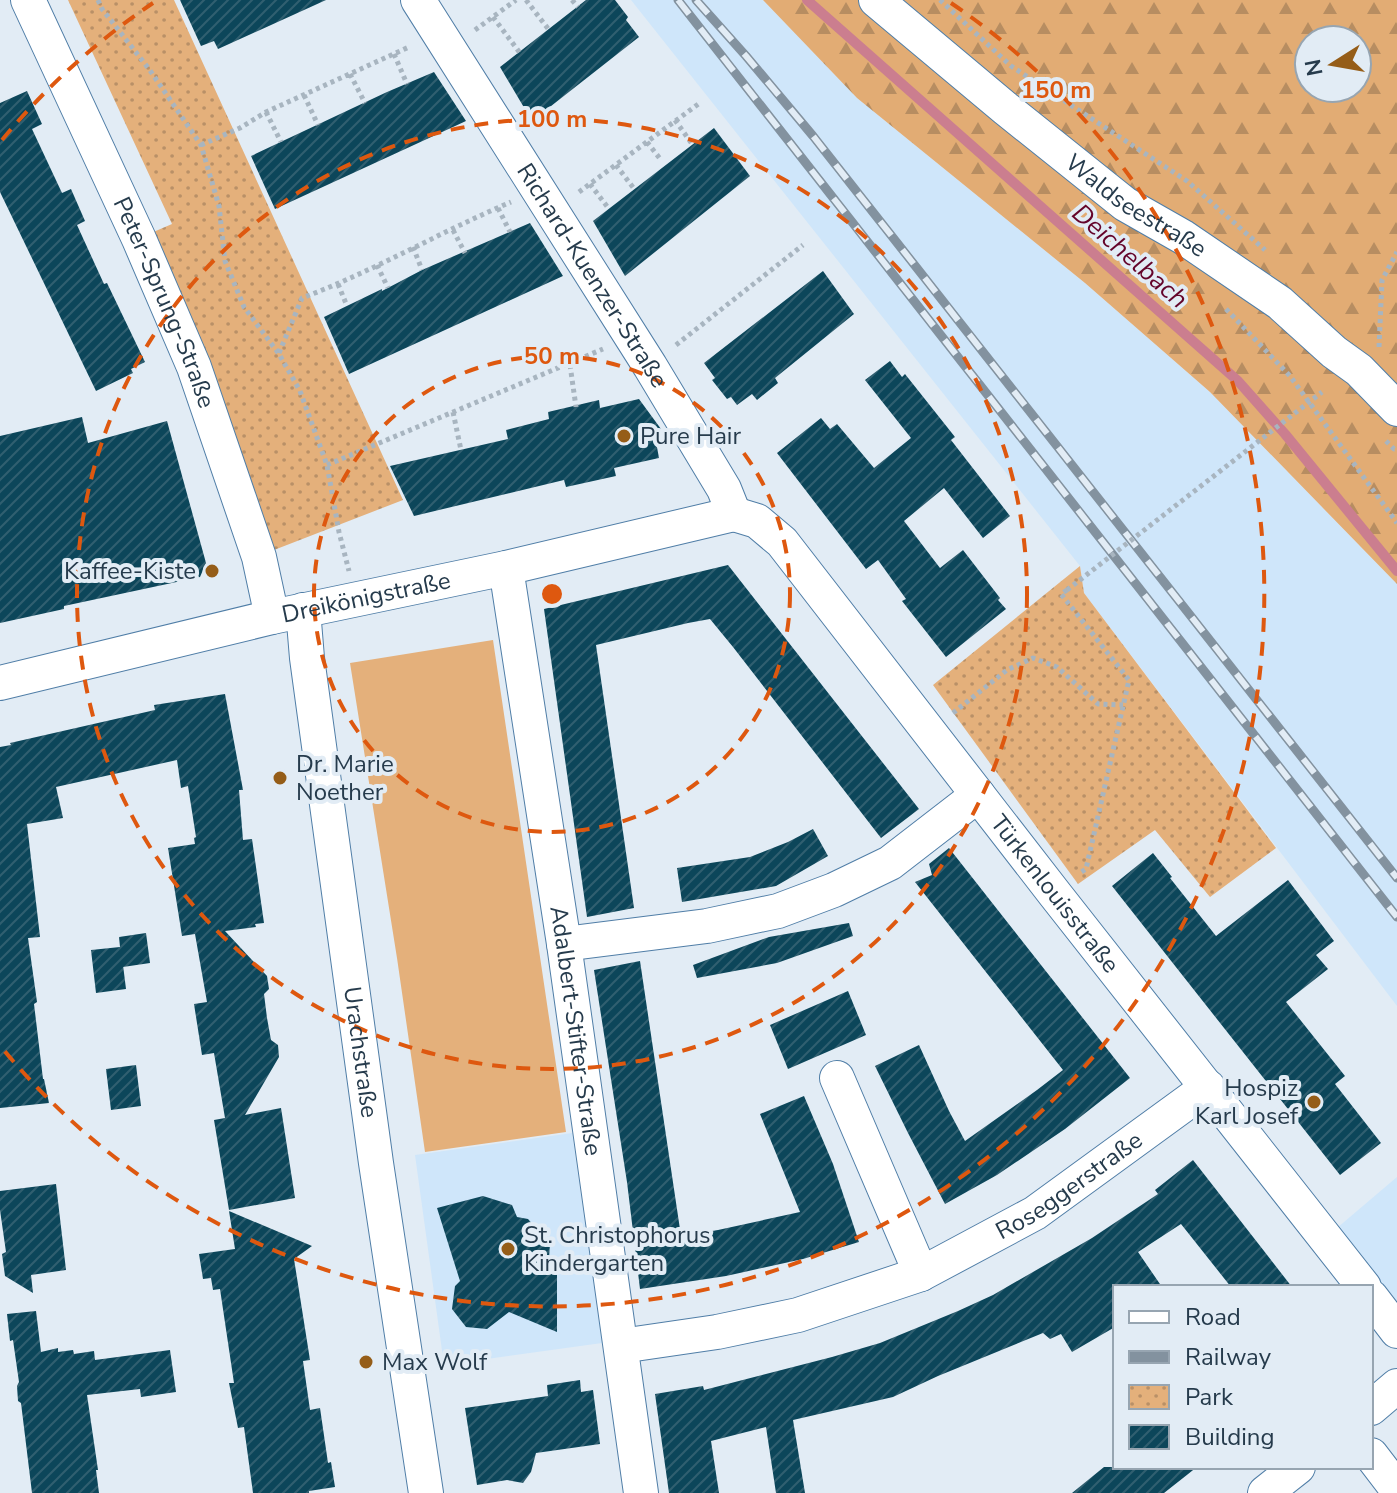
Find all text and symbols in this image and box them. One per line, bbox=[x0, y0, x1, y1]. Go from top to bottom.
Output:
north arrow bbox=[1293, 24, 1373, 104]
text: N bbox=[1298, 57, 1331, 79]
text: 150 m bbox=[1021, 74, 1091, 106]
text: 100 m bbox=[517, 103, 587, 135]
street label: Waldseestraße bbox=[1059, 146, 1213, 265]
street label: Richard-Kuenzer-Straße bbox=[509, 157, 675, 394]
street label: Peter-Sprung-Straße bbox=[106, 192, 223, 412]
water label: Deichelbach bbox=[1064, 196, 1196, 316]
text: 50 m bbox=[524, 340, 580, 372]
place label: Pure Hair bbox=[640, 420, 741, 452]
marker: Pure Hair bbox=[615, 427, 633, 445]
place label: Kaffee-Kiste bbox=[64, 555, 196, 587]
marker: Kaffee-Kiste bbox=[203, 562, 221, 580]
street label: Dreikönigstraße bbox=[279, 564, 453, 631]
centre of rings bbox=[538, 580, 566, 608]
place label: Dr. Marie Noether bbox=[296, 748, 394, 808]
marker: Dr. Marie Noether bbox=[271, 769, 289, 787]
street label: Türkenlouisstraße bbox=[983, 808, 1127, 980]
street label: Adalbert-Stifter-Straße bbox=[542, 904, 610, 1158]
street label: Urachstraße bbox=[336, 985, 386, 1120]
place label: Hospiz Karl Josef bbox=[1195, 1072, 1299, 1132]
marker: Hospiz Karl Josef bbox=[1305, 1093, 1323, 1111]
street label: Roseggerstraße bbox=[990, 1124, 1149, 1247]
place label: St. Christophorus Kindergarten bbox=[524, 1219, 711, 1279]
marker: St. Christophorus Kindergarten bbox=[499, 1240, 517, 1258]
legend bbox=[1113, 1285, 1373, 1469]
text: Road bbox=[1185, 1301, 1241, 1333]
text: Railway bbox=[1185, 1341, 1272, 1373]
place label: Max Wolf bbox=[382, 1346, 488, 1378]
marker: Max Wolf bbox=[357, 1353, 375, 1371]
text: Park bbox=[1185, 1381, 1234, 1413]
text: Building bbox=[1185, 1421, 1275, 1453]

